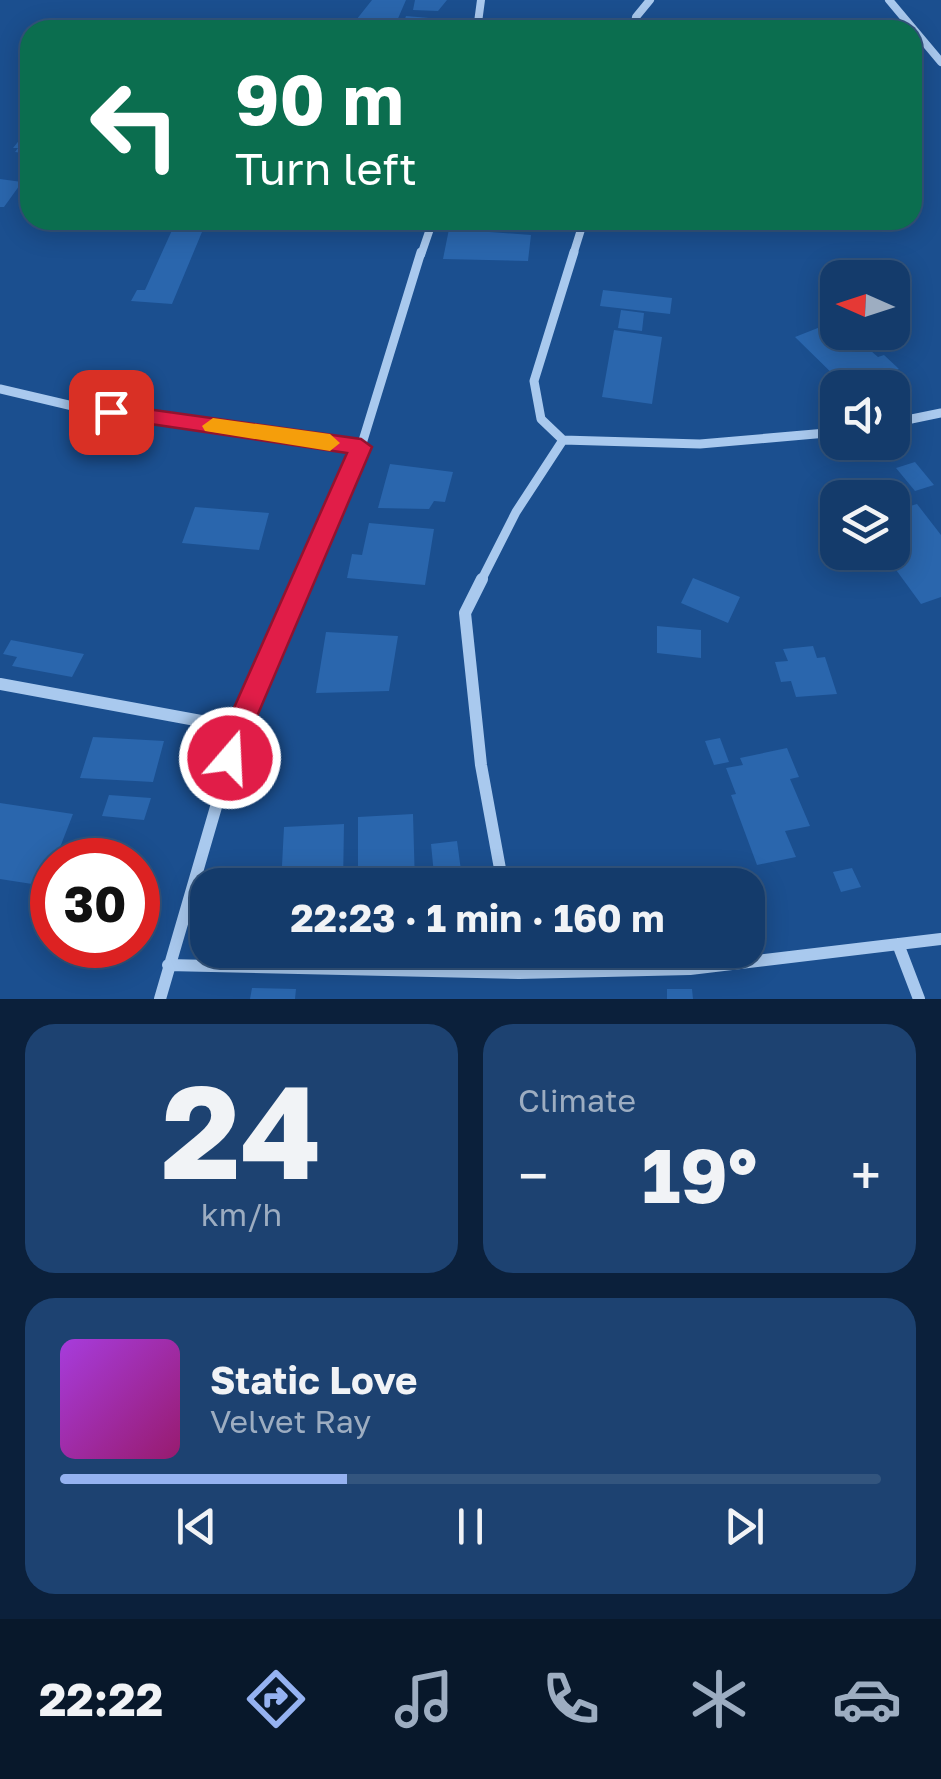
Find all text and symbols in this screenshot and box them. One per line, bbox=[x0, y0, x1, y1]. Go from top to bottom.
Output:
text: 90 m bbox=[235, 56, 404, 140]
icon: left bbox=[70, 60, 200, 190]
text: Turn left bbox=[235, 141, 417, 195]
north arrow bbox=[820, 260, 910, 350]
map controls bbox=[820, 260, 910, 570]
pin bbox=[69, 370, 154, 455]
button: sound bbox=[820, 370, 910, 460]
icon: arrive bbox=[84, 385, 139, 440]
button: layers bbox=[820, 480, 910, 570]
position arrow bbox=[178, 706, 282, 810]
speed limit sign: 30 bbox=[30, 838, 160, 968]
text: 22:23 · 1 min · 160 m bbox=[290, 895, 665, 940]
text: 24 bbox=[161, 1052, 322, 1208]
text: Climate bbox=[518, 1081, 636, 1119]
text: 19° bbox=[642, 1129, 757, 1220]
text: − bbox=[518, 1142, 548, 1208]
text: + bbox=[851, 1142, 881, 1208]
text: km/h bbox=[201, 1195, 282, 1233]
text: Static Love bbox=[210, 1357, 417, 1402]
text: Velvet Ray bbox=[210, 1402, 371, 1440]
icon: previous bbox=[169, 1499, 224, 1554]
icon: pause bbox=[443, 1499, 498, 1554]
icon: next bbox=[717, 1499, 772, 1554]
icon: directions bbox=[241, 1664, 311, 1734]
icon: music bbox=[389, 1664, 459, 1734]
icon: phone bbox=[536, 1664, 606, 1734]
icon: climate bbox=[684, 1664, 754, 1734]
icon: car bbox=[832, 1664, 902, 1734]
text: 22:22 bbox=[39, 1672, 163, 1726]

